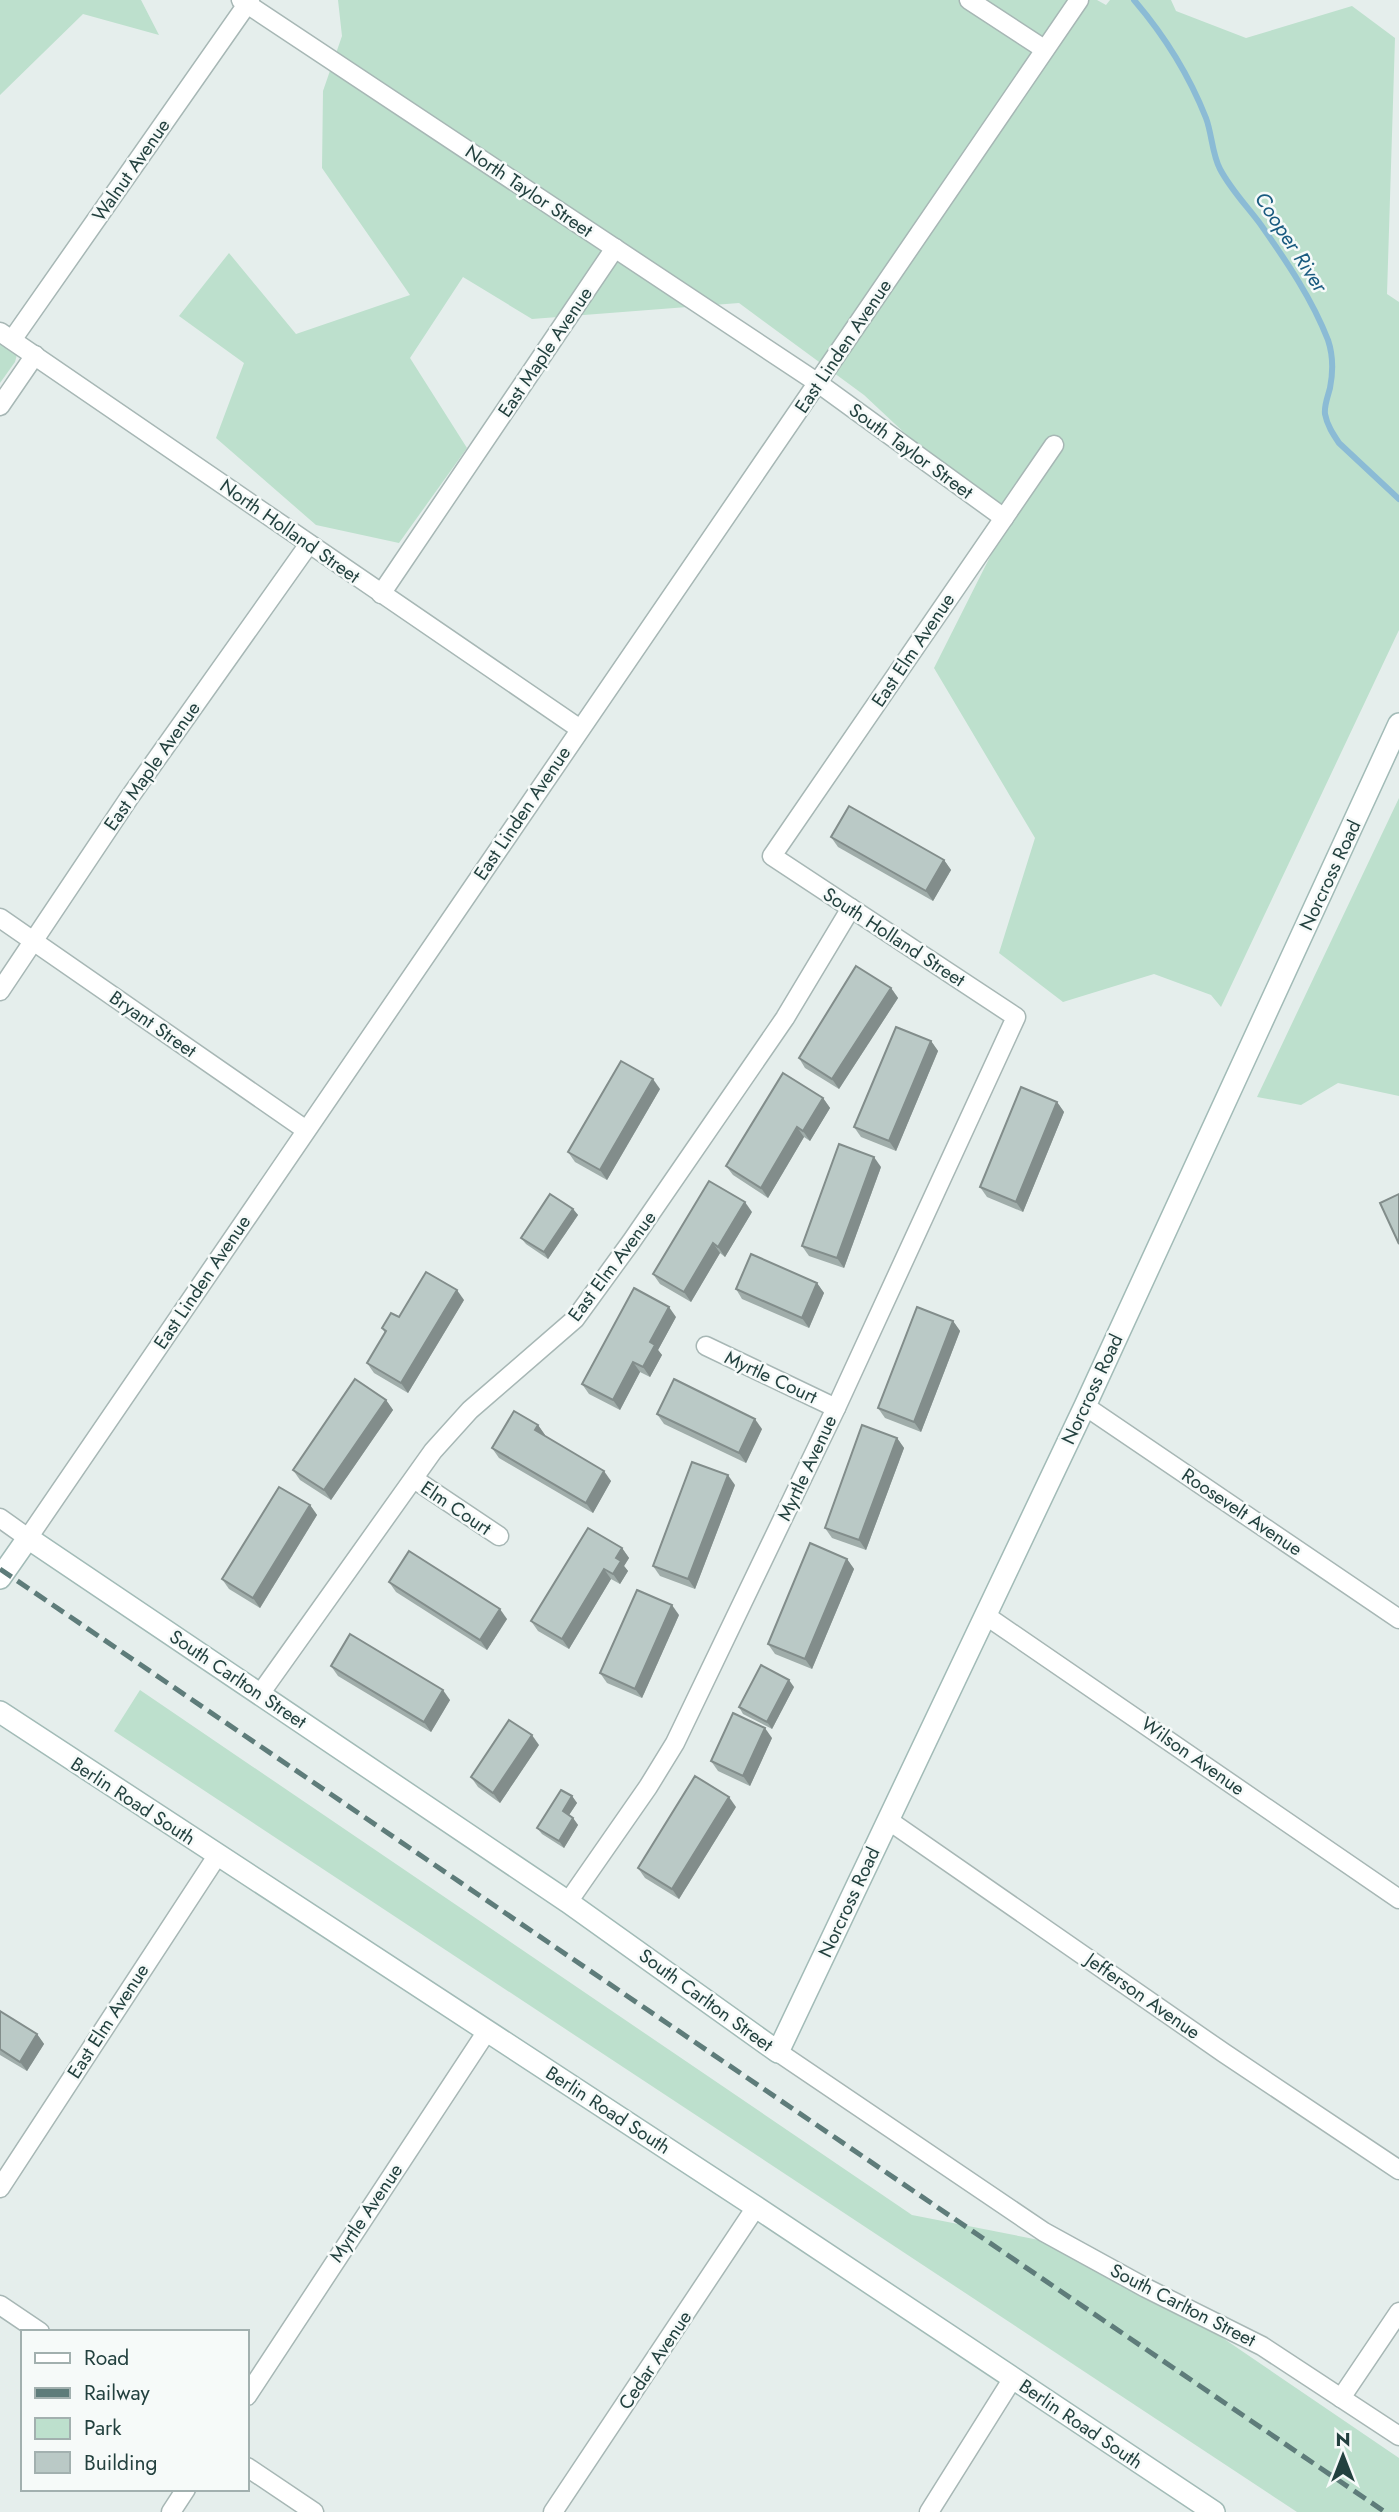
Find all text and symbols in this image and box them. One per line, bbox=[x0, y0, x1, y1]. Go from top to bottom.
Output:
street label: Walnut Avenue bbox=[86, 113, 177, 227]
street label: North Taylor Street bbox=[460, 138, 598, 244]
water label: Cooper River bbox=[1247, 186, 1335, 299]
street label: East Linden Avenue bbox=[788, 273, 898, 418]
street label: East Maple Avenue bbox=[491, 281, 599, 423]
street label: South Taylor Street bbox=[843, 397, 979, 506]
street label: North Holland Street bbox=[214, 472, 366, 590]
street label: East Elm Avenue bbox=[865, 588, 961, 712]
street label: East Maple Avenue bbox=[97, 696, 207, 836]
street label: East Linden Avenue bbox=[467, 740, 577, 885]
street label: Norcross Road bbox=[1293, 815, 1367, 935]
street label: South Holland Street bbox=[818, 881, 971, 993]
street label: Bryant Street bbox=[104, 984, 202, 1064]
street label: East Elm Avenue bbox=[561, 1205, 663, 1327]
street label: East Linden Avenue bbox=[147, 1209, 257, 1354]
street label: Norcross Road bbox=[1055, 1329, 1129, 1449]
street label: Myrtle Court bbox=[720, 1344, 822, 1410]
street label: Myrtle Avenue bbox=[771, 1411, 843, 1525]
street label: Roosevelt Avenue bbox=[1176, 1462, 1308, 1563]
street label: Elm Court bbox=[415, 1475, 497, 1542]
street label: South Carlton Street bbox=[164, 1623, 312, 1735]
street label: Wilson Avenue bbox=[1136, 1710, 1250, 1802]
street label: Berlin Road South bbox=[65, 1750, 201, 1852]
street label: Norcross Road bbox=[812, 1842, 886, 1962]
street label: South Carlton Street bbox=[633, 1942, 779, 2058]
street label: Jefferson Avenue bbox=[1078, 1945, 1206, 2046]
street label: East Elm Avenue bbox=[61, 1958, 155, 2084]
street label: Berlin Road South bbox=[540, 2059, 676, 2161]
street label: Myrtle Avenue bbox=[323, 2158, 409, 2268]
street label: South Carlton Street bbox=[1106, 2257, 1261, 2354]
street label: Cedar Avenue bbox=[612, 2305, 698, 2415]
legend bbox=[21, 2330, 248, 2491]
text: Road bbox=[84, 2343, 129, 2373]
street label: Berlin Road South bbox=[1014, 2373, 1148, 2475]
text: Railway bbox=[84, 2378, 150, 2408]
text: Park bbox=[84, 2413, 122, 2443]
north arrow bbox=[1308, 2421, 1378, 2491]
text: N bbox=[1335, 2426, 1351, 2453]
text: Building bbox=[84, 2448, 157, 2478]

